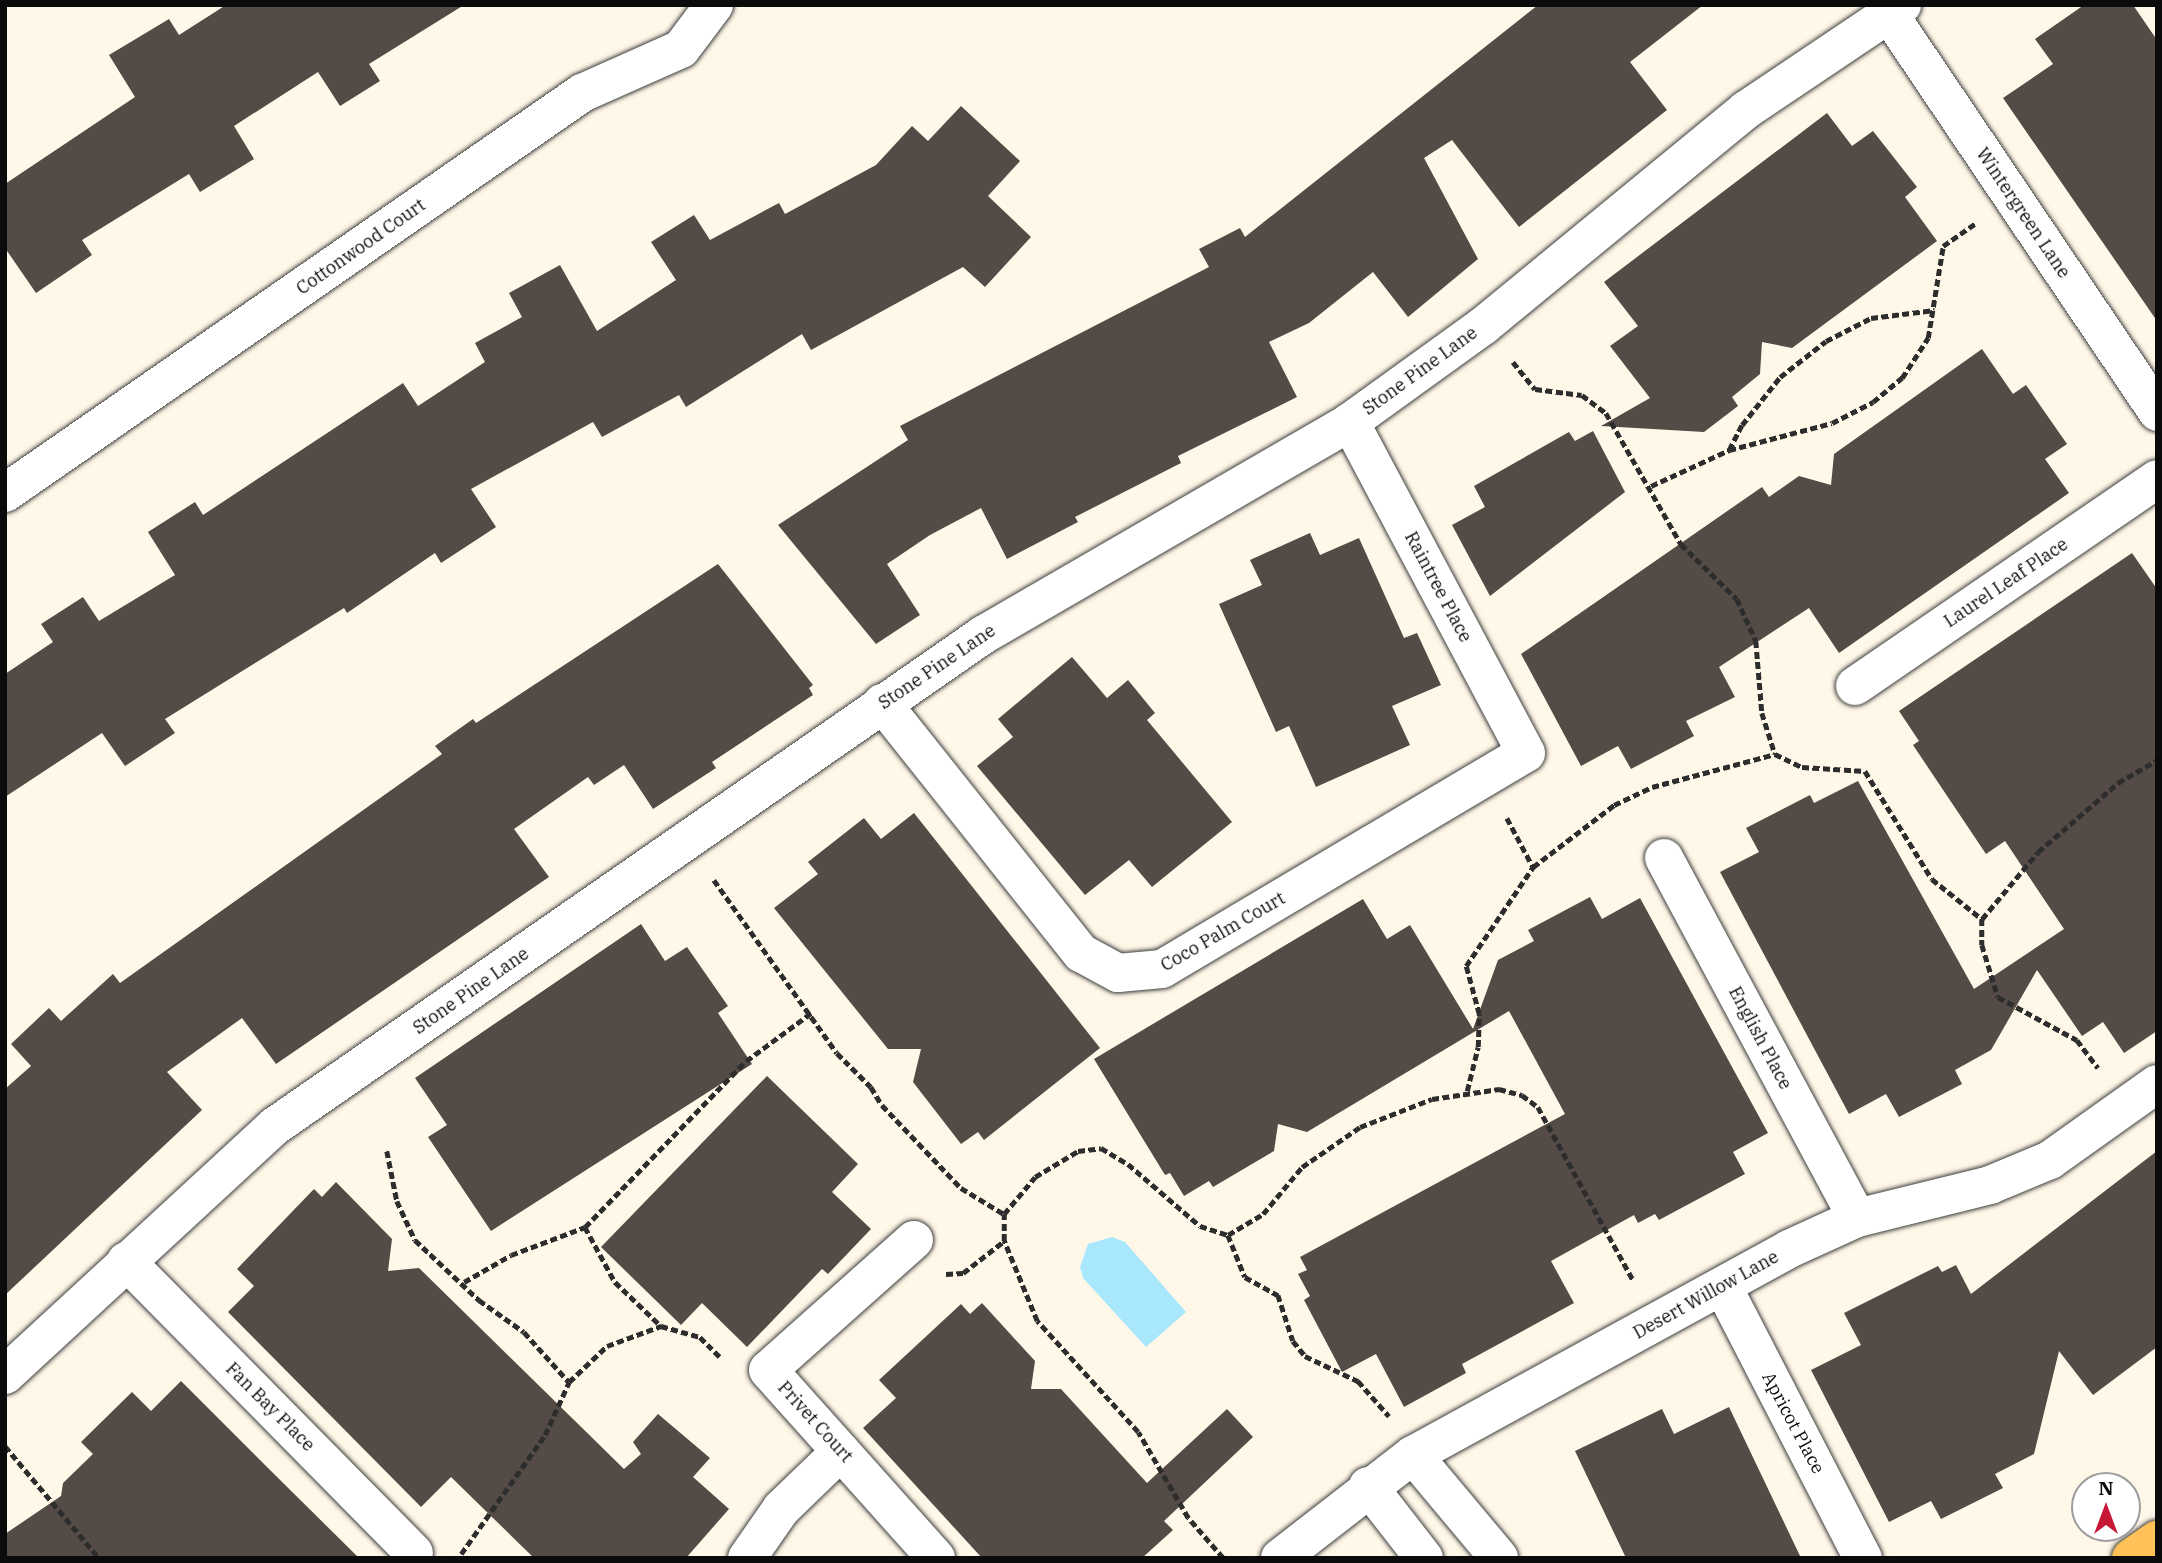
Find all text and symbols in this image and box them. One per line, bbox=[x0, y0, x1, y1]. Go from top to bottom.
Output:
street label: Wintergreen Lane bbox=[1971, 144, 2075, 282]
street label: Cottonwood Court bbox=[292, 194, 430, 300]
street label: Stone Pine Lane bbox=[1359, 322, 1481, 420]
street label: Raintree Place bbox=[1400, 528, 1476, 646]
street label: Laurel Leaf Place bbox=[1940, 534, 2072, 632]
street label: Stone Pine Lane bbox=[874, 620, 1000, 714]
street label: Coco Palm Court bbox=[1157, 888, 1289, 976]
street label: Stone Pine Lane bbox=[409, 943, 533, 1039]
street label: English Place bbox=[1724, 983, 1796, 1093]
street label: Desert Willow Lane bbox=[1630, 1246, 1782, 1344]
street label: Fan Bay Place bbox=[221, 1358, 319, 1456]
street label: Apricot Place bbox=[1757, 1369, 1829, 1477]
street label: Privet Court bbox=[773, 1377, 857, 1467]
north arrow bbox=[2071, 1472, 2141, 1542]
text: N bbox=[2098, 1476, 2114, 1500]

